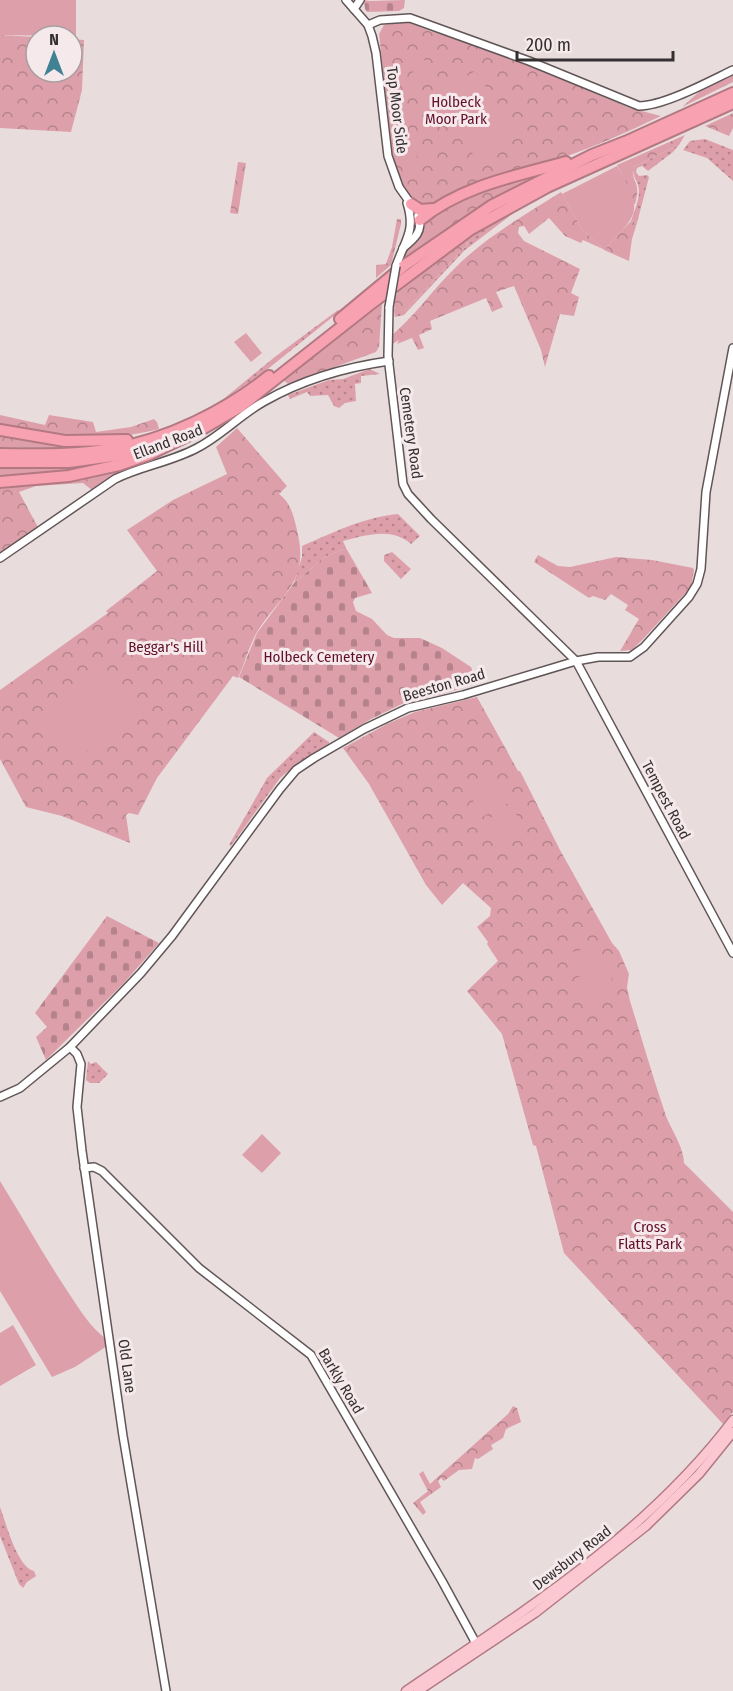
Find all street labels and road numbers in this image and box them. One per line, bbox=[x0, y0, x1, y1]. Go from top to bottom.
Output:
street label: Top Moor Side bbox=[383, 66, 411, 154]
street label: Cemetery Road bbox=[396, 386, 426, 480]
street label: Elland Road bbox=[131, 421, 205, 463]
street label: Beeston Road bbox=[401, 665, 487, 705]
street label: Tempest Road bbox=[638, 758, 694, 842]
street label: Old Lane bbox=[114, 1338, 140, 1394]
street label: Barkly Road bbox=[315, 1345, 367, 1417]
street label: Dewsbury Road bbox=[529, 1522, 615, 1594]

